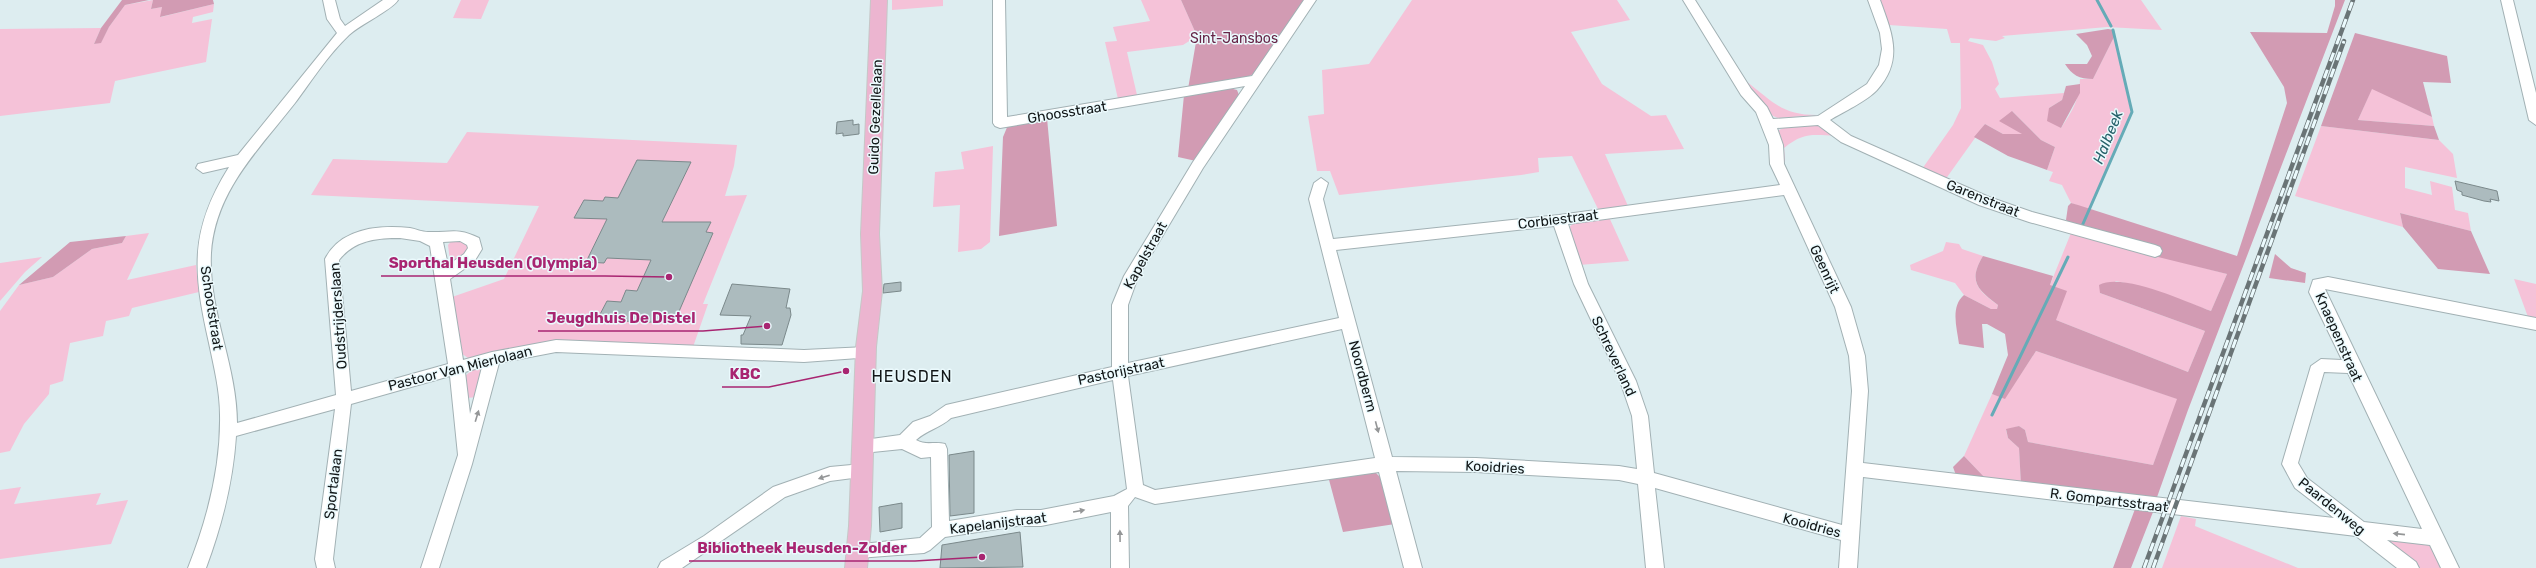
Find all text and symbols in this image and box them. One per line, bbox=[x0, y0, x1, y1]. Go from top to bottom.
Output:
park label: Sint-Jansbos bbox=[1190, 30, 1278, 47]
street label: Guido Gezellelaan bbox=[865, 59, 886, 175]
street label: Ghoosstraat bbox=[1026, 98, 1108, 127]
water label: Halbeek bbox=[2089, 107, 2127, 167]
street label: Garenstraat bbox=[1944, 176, 2022, 221]
street label: Corbiestraat bbox=[1517, 206, 1600, 233]
street label: Kapelstraat bbox=[1120, 218, 1171, 292]
street label: Geenrijt bbox=[1806, 242, 1843, 297]
callout: Sporthal Heusden (Olympia) bbox=[381, 249, 605, 276]
text: Sporthal Heusden (Olympia) bbox=[389, 254, 598, 272]
street label: Oudstrijderslaan bbox=[326, 262, 351, 370]
street label: Schootstraat bbox=[196, 265, 227, 352]
street label: Knaepenstraat bbox=[2311, 290, 2366, 385]
callout: Jeugdhuis De Distel bbox=[538, 304, 703, 331]
text: Jeugdhuis De Distel bbox=[546, 309, 696, 327]
street label: Schreverland bbox=[1588, 313, 1639, 399]
street label: Noordberm bbox=[1345, 339, 1380, 414]
street label: Pastoor Van Mierlolaan bbox=[386, 342, 534, 395]
street label: Pastorijstraat bbox=[1076, 354, 1166, 389]
callout: KBC bbox=[722, 360, 769, 387]
text: KBC bbox=[729, 365, 761, 383]
district label: HEUSDEN bbox=[871, 367, 953, 386]
one-way arrow bbox=[474, 410, 480, 422]
one-way arrow bbox=[1374, 420, 1380, 433]
street label: Sportalaan bbox=[321, 448, 346, 520]
street label: Kooidries bbox=[1465, 457, 1525, 478]
one-way arrow bbox=[817, 474, 829, 480]
street label: Paardenweg bbox=[2295, 474, 2369, 539]
street label: R. Gompartsstraat bbox=[2049, 485, 2169, 516]
one-way arrow bbox=[1073, 508, 1085, 514]
street label: Kapelanijstraat bbox=[949, 509, 1048, 538]
street label: Kooidries bbox=[1781, 510, 1843, 541]
one-way arrow bbox=[1116, 530, 1123, 542]
one-way arrow bbox=[2393, 531, 2405, 538]
callout: Bibliotheek Heusden-Zolder bbox=[689, 534, 915, 561]
text: Bibliotheek Heusden-Zolder bbox=[697, 539, 907, 557]

